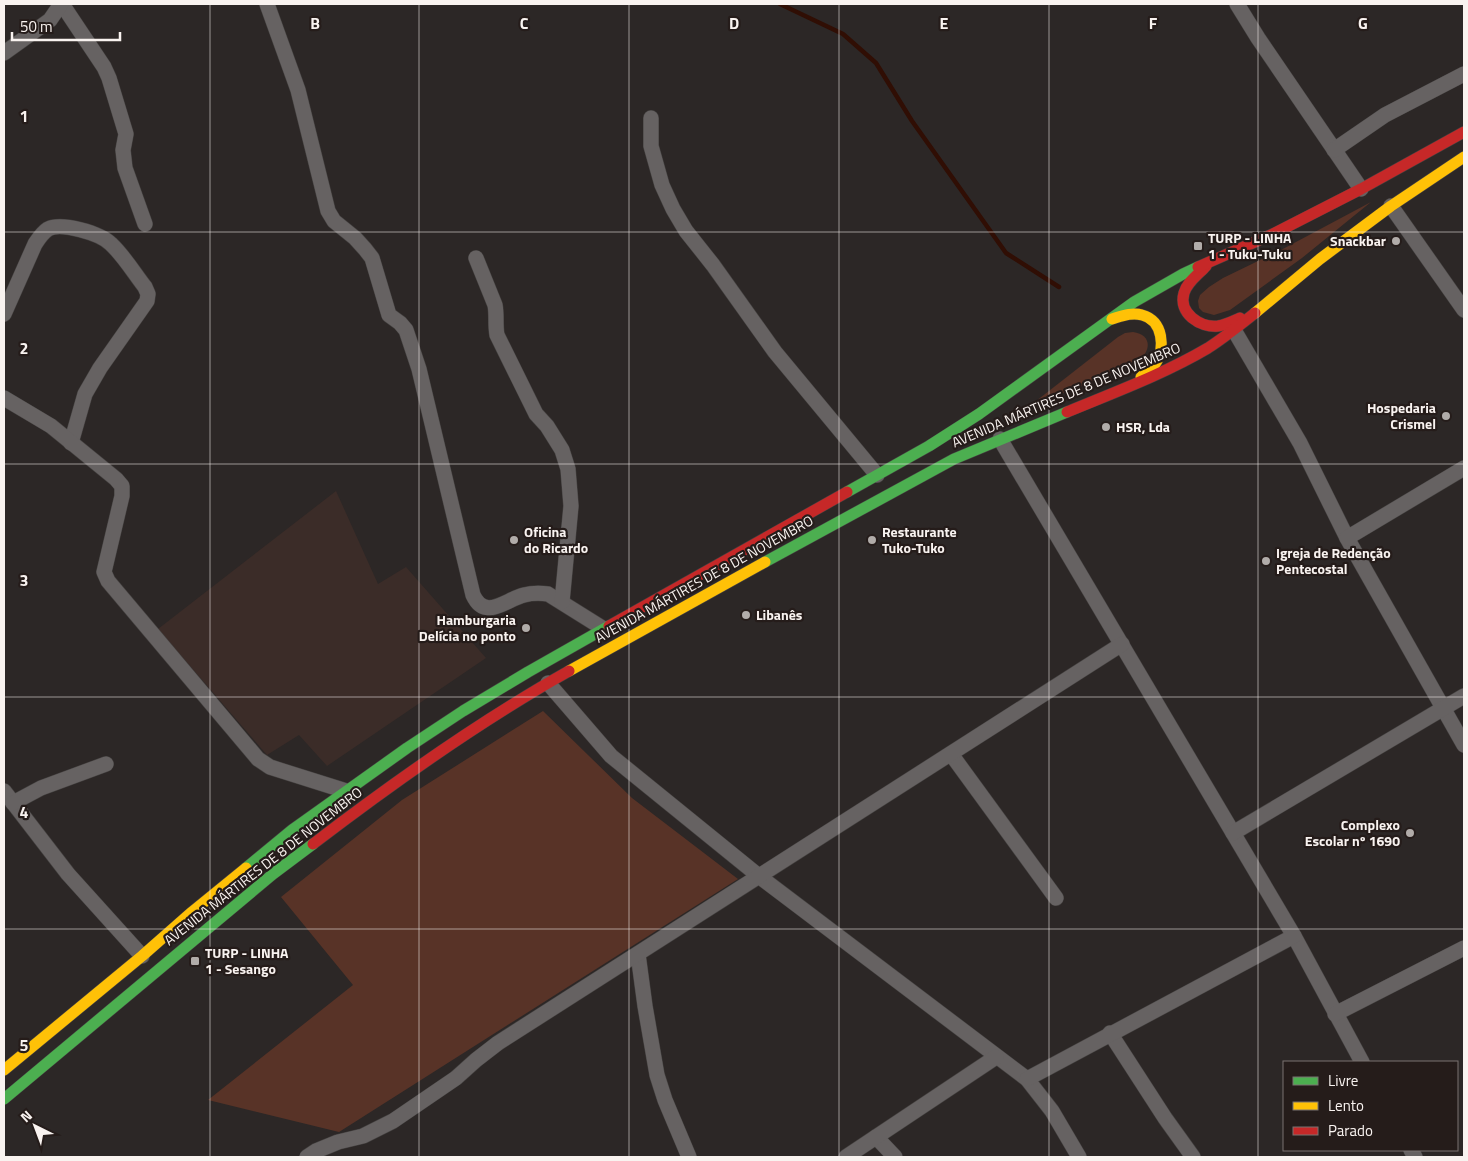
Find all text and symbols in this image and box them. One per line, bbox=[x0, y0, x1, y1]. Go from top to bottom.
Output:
scale bar bbox=[12, 10, 120, 42]
text: B bbox=[310, 11, 320, 35]
text: C bbox=[520, 11, 529, 35]
text: D bbox=[729, 11, 739, 35]
text: E bbox=[940, 11, 949, 35]
text: F bbox=[1149, 11, 1158, 35]
text: G bbox=[1358, 11, 1368, 35]
text: 50 m bbox=[20, 15, 53, 38]
text: 1 bbox=[20, 104, 28, 128]
place label: TURP - LINHA 1 - Tuku-Tuku bbox=[1208, 227, 1292, 264]
place label: Snackbar bbox=[1330, 230, 1386, 251]
marker: Snackbar bbox=[1390, 235, 1402, 247]
marker: TURP - LINHA 1 - Tuku-Tuku bbox=[1192, 240, 1204, 252]
text: 2 bbox=[20, 336, 28, 360]
street label: AVENIDA MÁRTIRES DE 8 DE NOVEMBRO bbox=[948, 337, 1183, 452]
place label: Hospedaria Crismel bbox=[1367, 397, 1436, 434]
marker: Hospedaria Crismel bbox=[1440, 410, 1452, 422]
place label: HSR, Lda bbox=[1116, 416, 1170, 437]
marker: HSR, Lda bbox=[1100, 421, 1112, 433]
street label: AVENIDA MÁRTIRES DE 8 DE NOVEMBRO bbox=[591, 510, 817, 648]
place label: Oficina do Ricardo bbox=[524, 521, 588, 558]
place label: Restaurante Tuko-Tuko bbox=[882, 521, 957, 558]
marker: Oficina do Ricardo bbox=[508, 534, 520, 546]
marker: Restaurante Tuko-Tuko bbox=[866, 534, 878, 546]
place label: Igreja de Redenção Pentecostal bbox=[1276, 542, 1391, 579]
marker: Igreja de Redenção Pentecostal bbox=[1260, 555, 1272, 567]
text: 3 bbox=[20, 568, 28, 592]
place label: Libanês bbox=[756, 604, 803, 625]
place label: Hamburgaria Delícia no ponto bbox=[419, 609, 516, 646]
marker: Libanês bbox=[740, 609, 752, 621]
marker: Hamburgaria Delícia no ponto bbox=[520, 622, 532, 634]
street label: AVENIDA MÁRTIRES DE 8 DE NOVEMBRO bbox=[159, 781, 366, 950]
text: 4 bbox=[20, 800, 29, 824]
place label: Complexo Escolar nº 1690 bbox=[1305, 814, 1400, 851]
marker: Complexo Escolar nº 1690 bbox=[1404, 827, 1416, 839]
place label: TURP - LINHA 1 - Sesango bbox=[205, 942, 289, 979]
marker: TURP - LINHA 1 - Sesango bbox=[189, 955, 201, 967]
text: 5 bbox=[20, 1033, 29, 1057]
legend bbox=[1283, 1061, 1458, 1151]
text: Livre bbox=[1328, 1069, 1358, 1092]
text: Lento bbox=[1328, 1094, 1364, 1117]
north arrow bbox=[10, 1101, 60, 1151]
text: N bbox=[15, 1105, 37, 1127]
text: Parado bbox=[1328, 1119, 1373, 1142]

